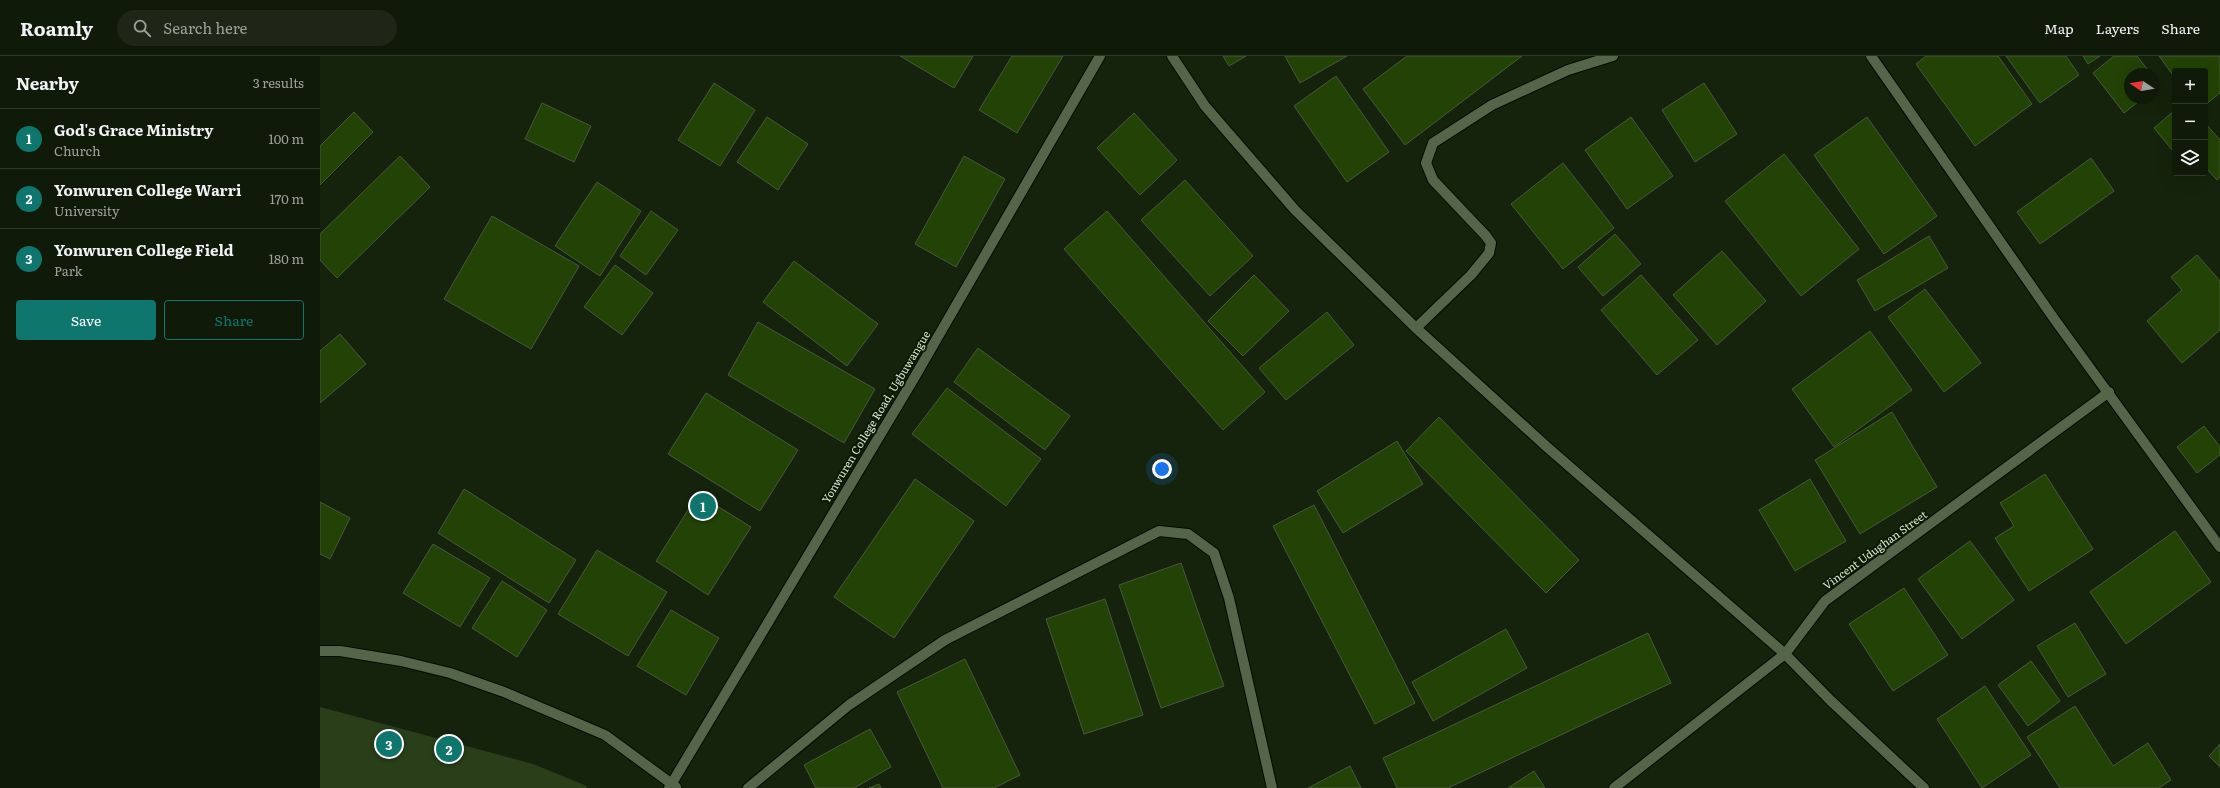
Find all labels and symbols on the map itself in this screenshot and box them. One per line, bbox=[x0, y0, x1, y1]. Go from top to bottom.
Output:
north arrow bbox=[2124, 68, 2160, 104]
street label: Yonwuren College Road, Ugbuwangue bbox=[817, 327, 933, 506]
your location bbox=[1152, 459, 1172, 479]
pin: 1 bbox=[690, 491, 716, 521]
street label: Vincent Udughan Street bbox=[1819, 505, 1930, 593]
pin: 3 bbox=[376, 729, 402, 759]
pin: 2 bbox=[436, 734, 462, 764]

